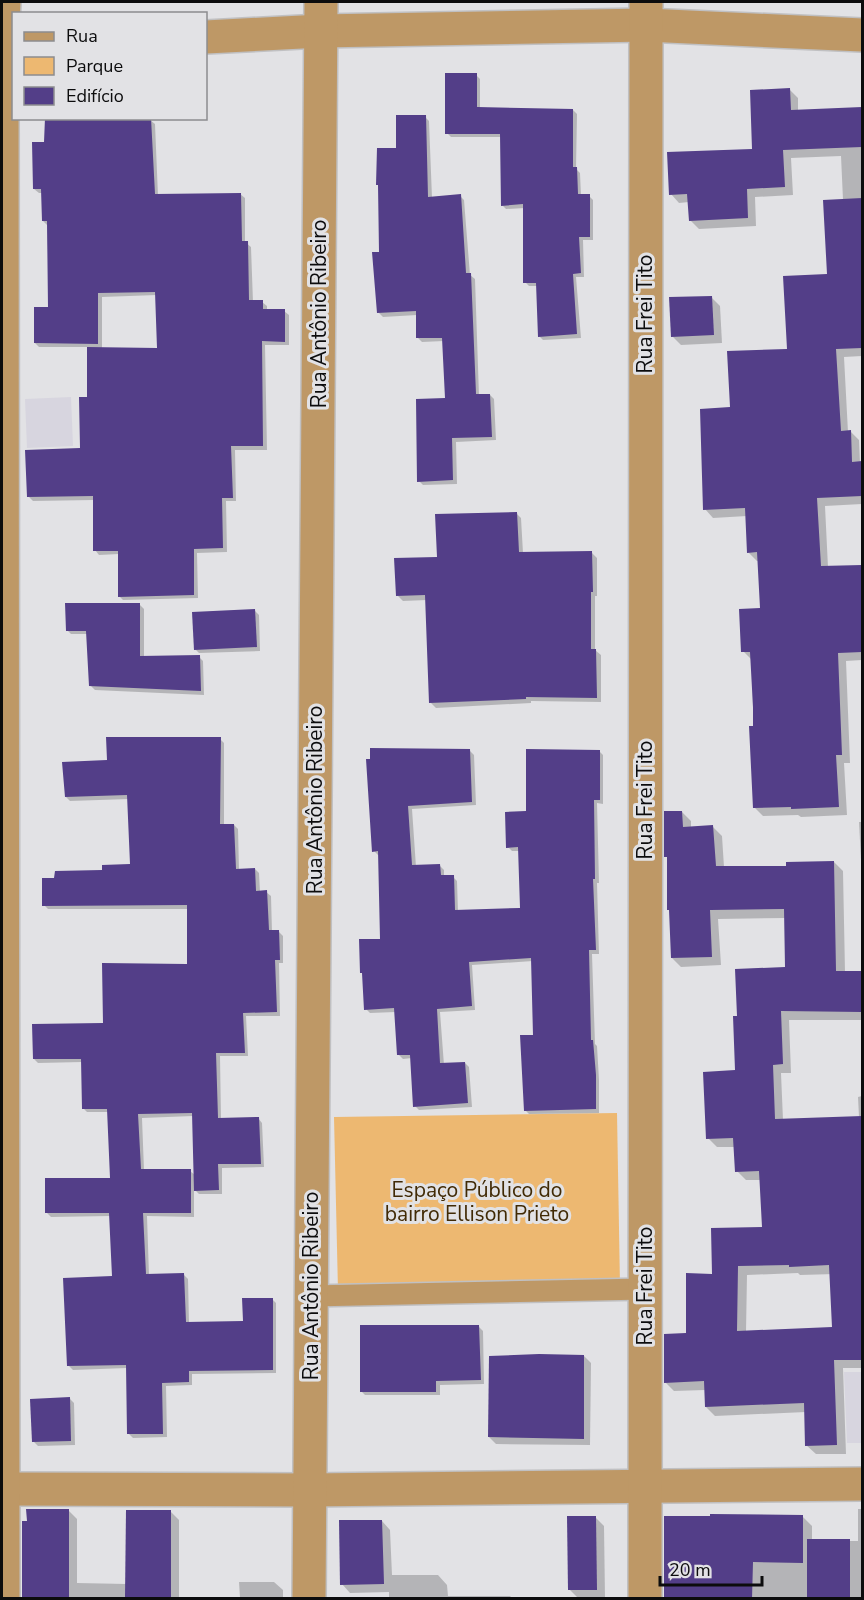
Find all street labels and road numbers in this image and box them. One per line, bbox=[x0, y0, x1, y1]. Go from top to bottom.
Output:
street label: Rua Antônio Ribeiro bbox=[305, 220, 333, 408]
street label: Rua Frei Tito bbox=[631, 255, 659, 373]
street label: Rua Antônio Ribeiro bbox=[301, 706, 329, 894]
street label: Rua Frei Tito bbox=[631, 741, 659, 859]
street label: Rua Antônio Ribeiro bbox=[297, 1192, 325, 1380]
street label: Rua Frei Tito bbox=[631, 1227, 659, 1345]

